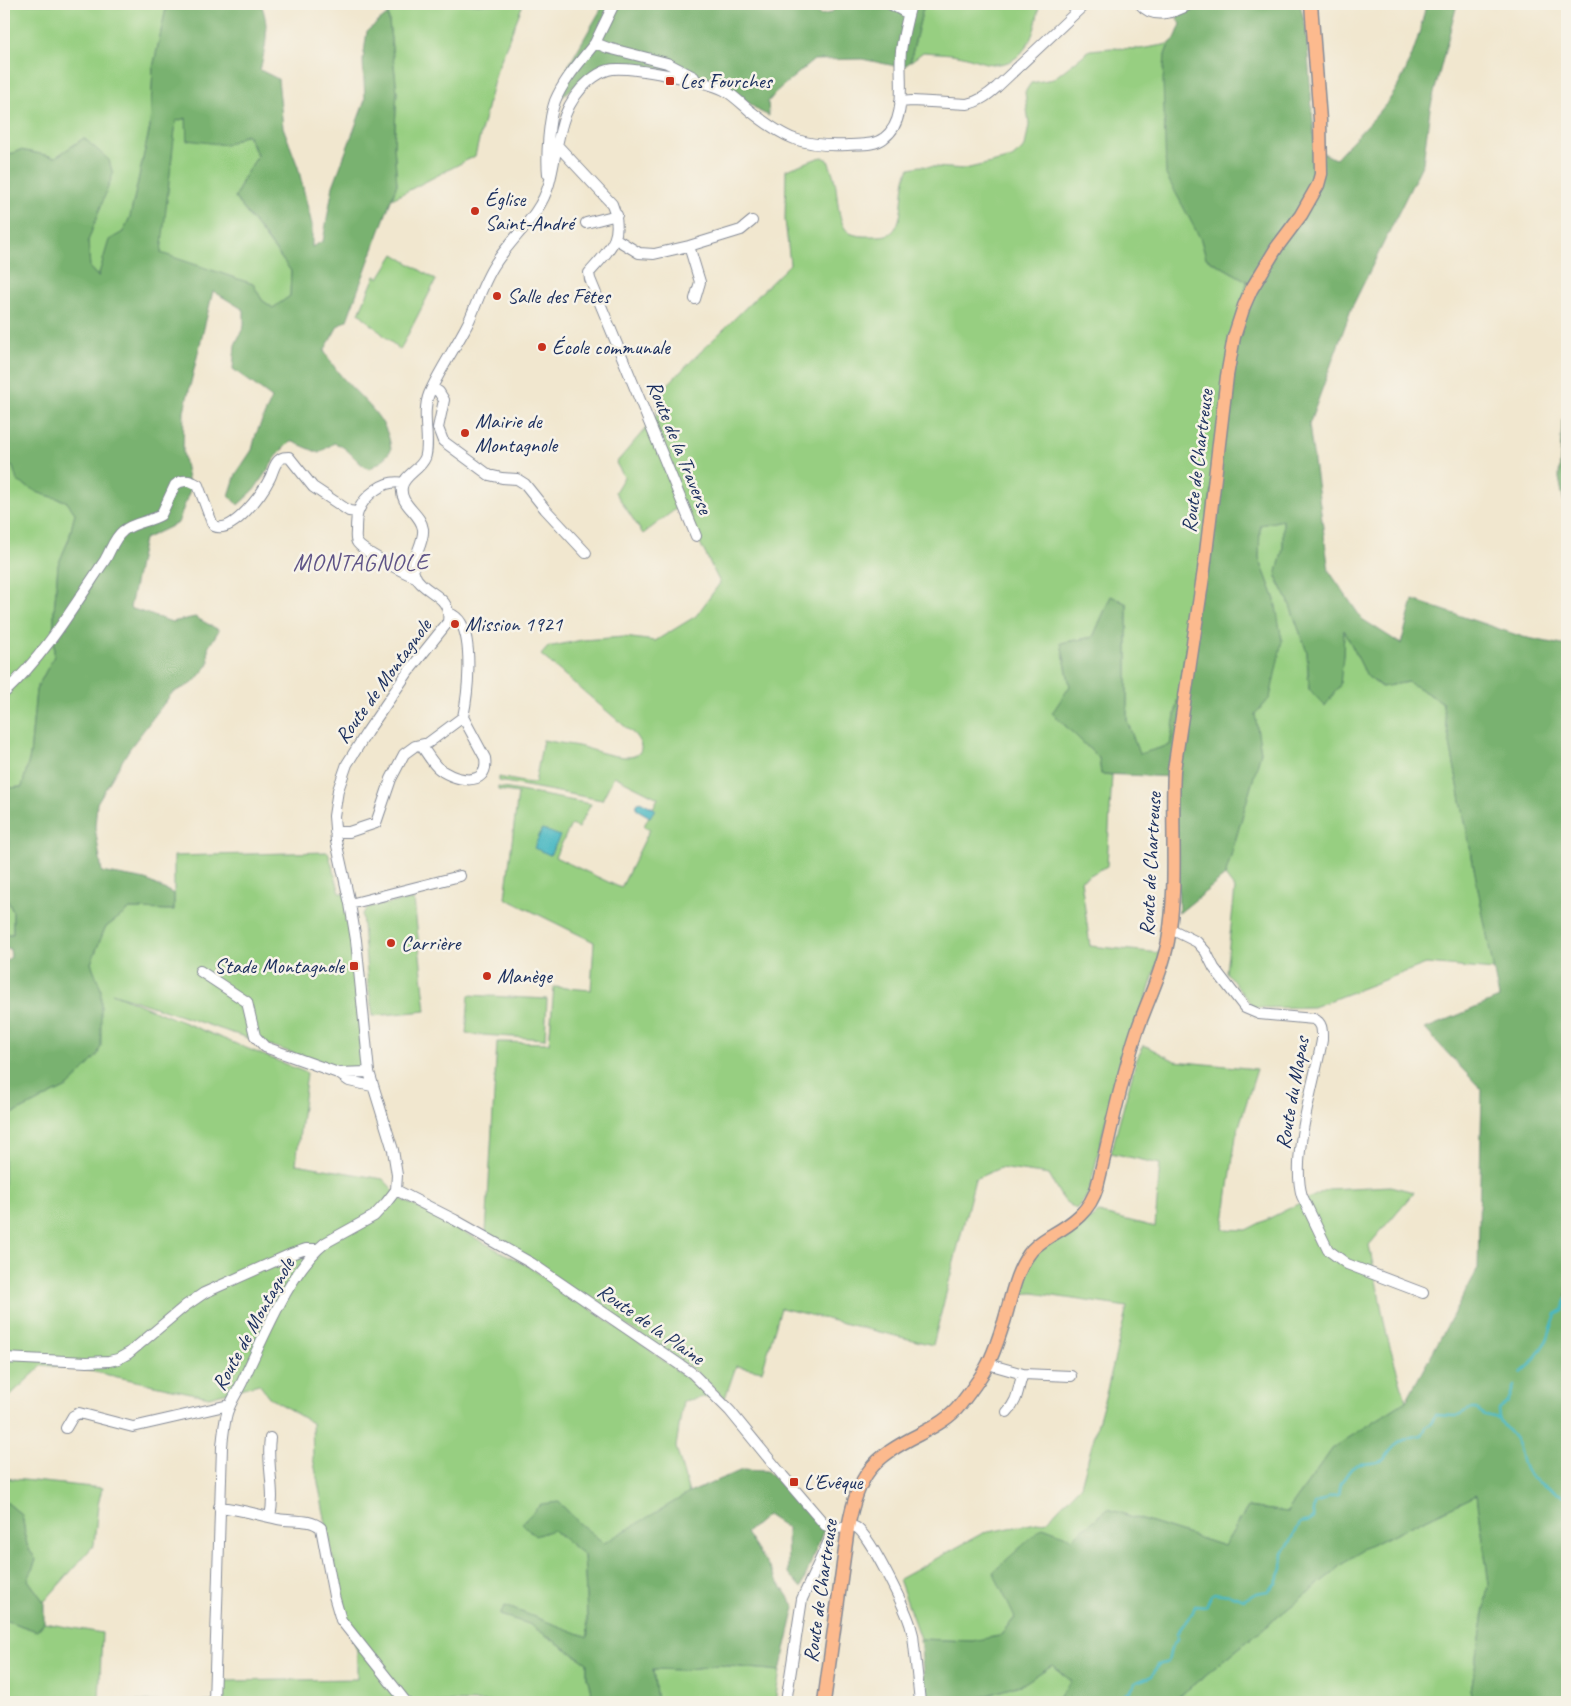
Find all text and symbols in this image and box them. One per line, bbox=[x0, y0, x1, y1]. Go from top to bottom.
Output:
place label: Les Fourches bbox=[680, 68, 774, 94]
marker: Les Fourches bbox=[664, 75, 676, 87]
place label: Église Saint-André bbox=[485, 186, 577, 236]
marker: Église Saint-André bbox=[469, 205, 481, 217]
place label: Salle des Fêtes bbox=[507, 283, 612, 309]
marker: Salle des Fêtes bbox=[491, 290, 503, 302]
place label: École communale bbox=[552, 334, 671, 360]
marker: École communale bbox=[536, 341, 548, 353]
street label: Route de la Traverse bbox=[641, 376, 719, 519]
street label: Route de Chartreuse bbox=[1175, 387, 1219, 534]
place label: Mairie de Montagnole bbox=[475, 408, 559, 458]
marker: Mairie de Montagnole bbox=[459, 427, 471, 439]
district label: MONTAGNOLE bbox=[293, 547, 431, 577]
place label: Mission 1921 bbox=[465, 611, 564, 637]
street label: Route de Montagnole bbox=[329, 613, 438, 748]
marker: Mission 1921 bbox=[449, 618, 461, 630]
street label: Route de Chartreuse bbox=[1133, 790, 1167, 936]
place label: Carrière bbox=[401, 930, 463, 956]
marker: Carrière bbox=[385, 937, 397, 949]
place label: Stade Montagnole bbox=[214, 953, 345, 979]
marker: Stade Montagnole bbox=[348, 960, 360, 972]
place label: Manège bbox=[497, 963, 554, 989]
marker: Manège bbox=[481, 970, 493, 982]
street label: Route du Mapas bbox=[1269, 1033, 1315, 1151]
street label: Route de Montagnole bbox=[206, 1252, 301, 1395]
street label: Route de la Plaine bbox=[592, 1278, 710, 1371]
place label: L'Evêque bbox=[804, 1469, 864, 1495]
marker: L'Evêque bbox=[788, 1476, 800, 1488]
street label: Route de Chartreuse bbox=[797, 1517, 843, 1664]

